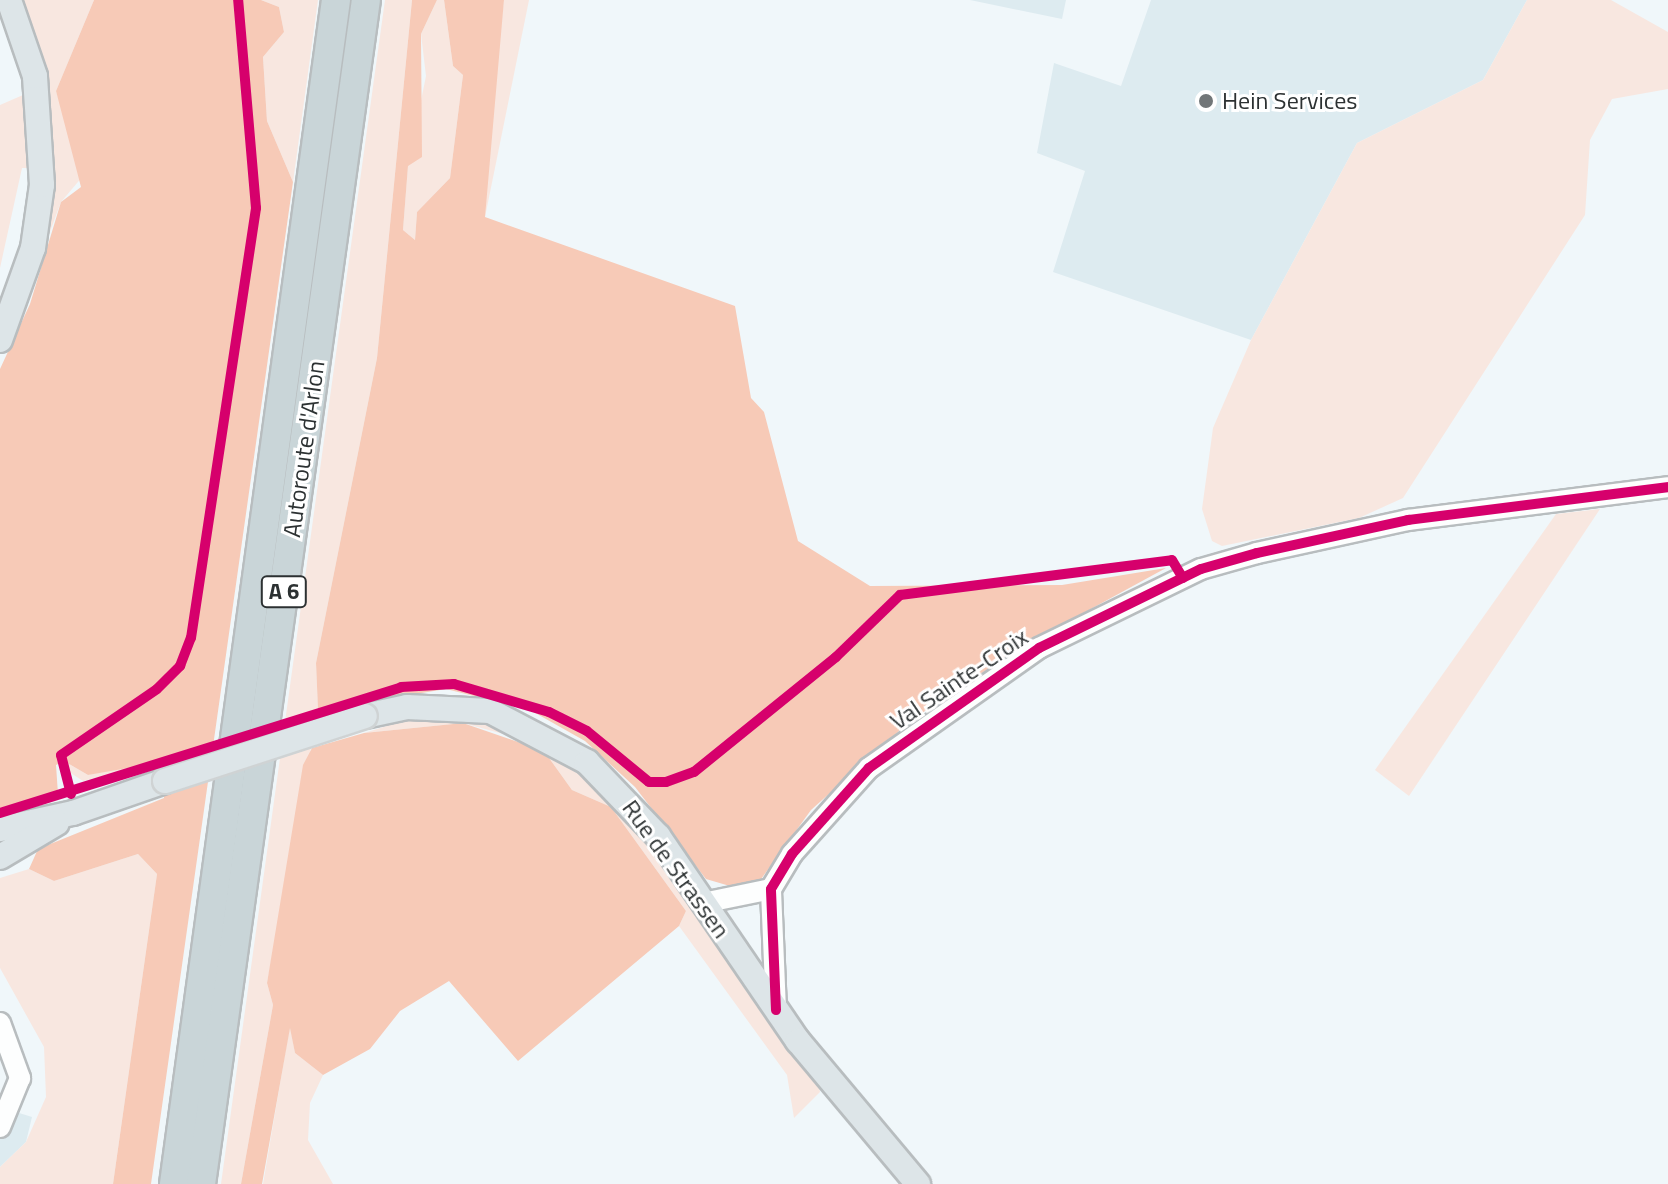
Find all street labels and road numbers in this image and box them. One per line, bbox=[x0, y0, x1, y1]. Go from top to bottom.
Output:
street label: Autoroute d'Arlon bbox=[277, 359, 331, 539]
road number: A 6 bbox=[260, 574, 308, 610]
street label: Val Sainte-Croix bbox=[885, 622, 1033, 736]
street label: Rue de Strassen bbox=[616, 794, 736, 944]

